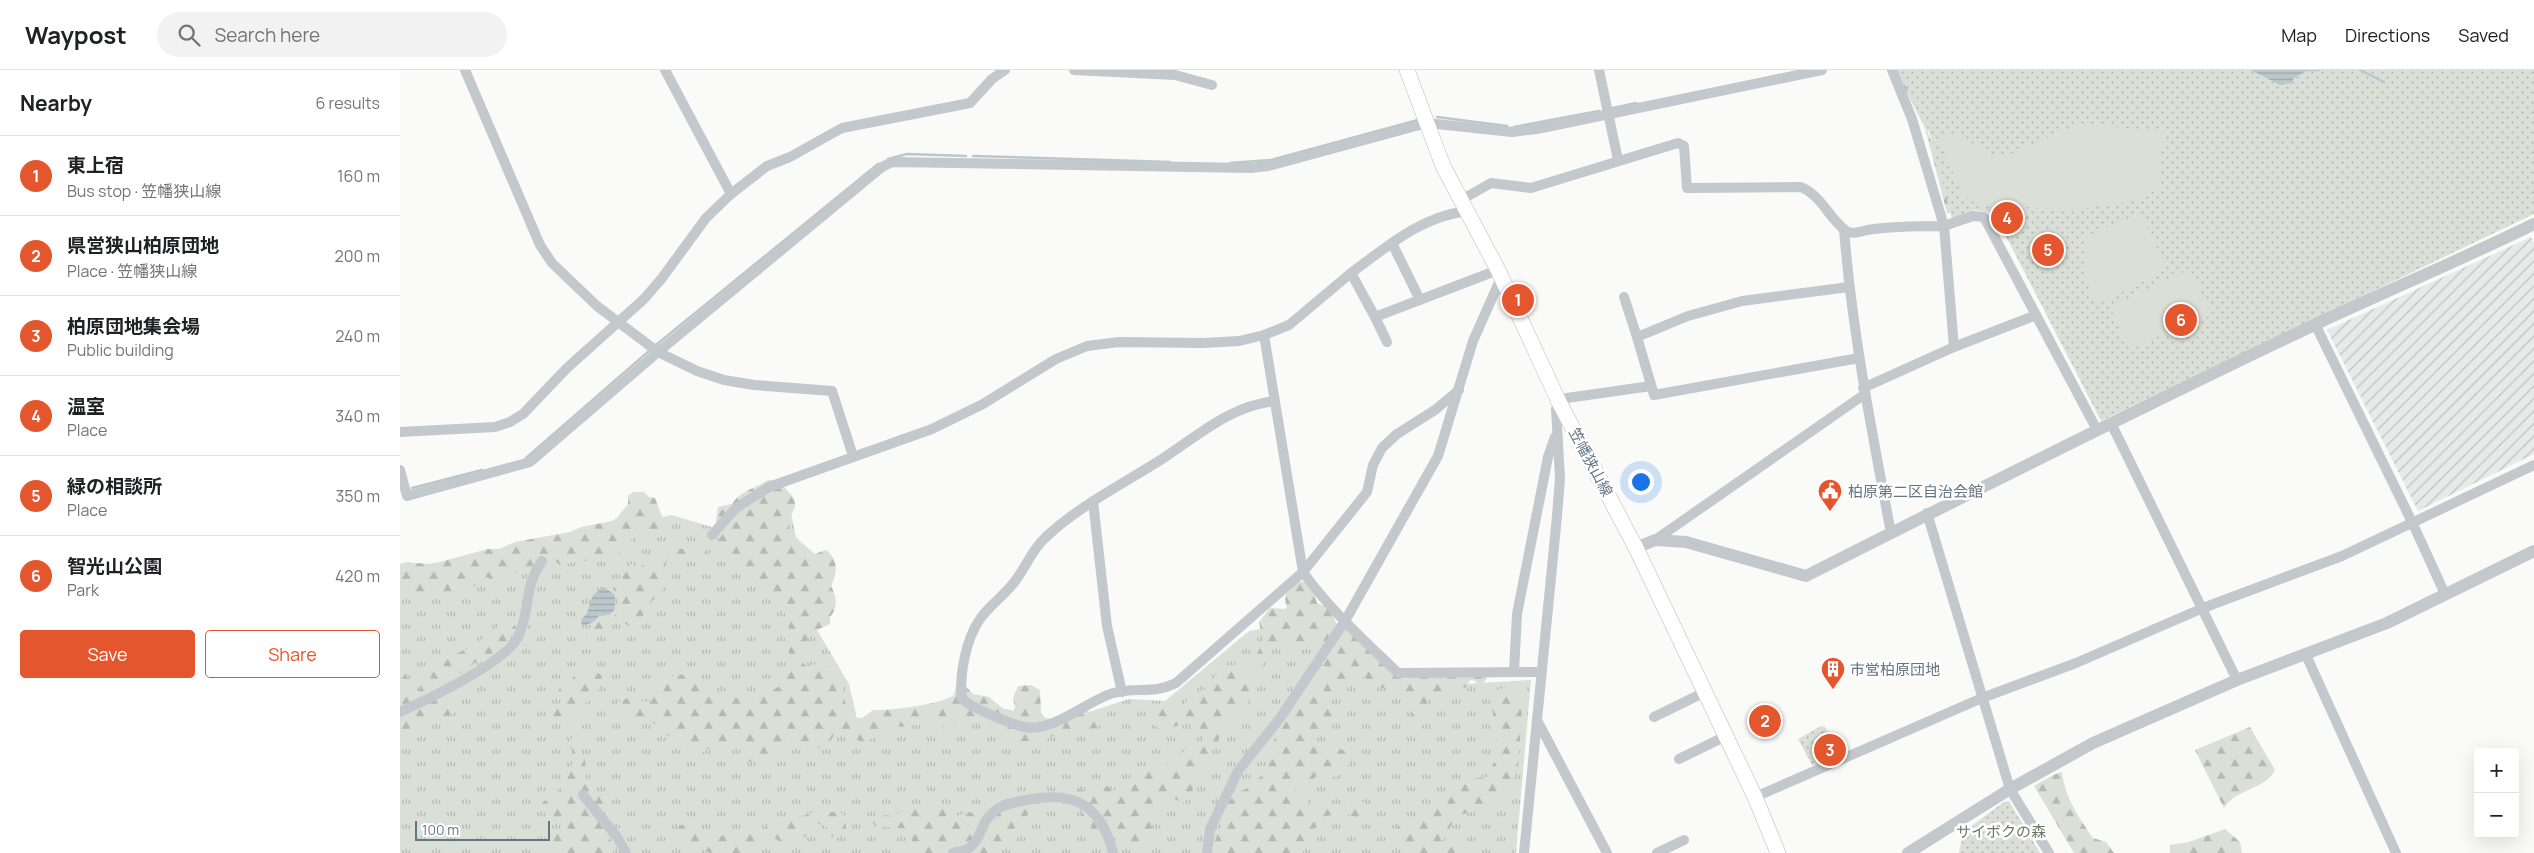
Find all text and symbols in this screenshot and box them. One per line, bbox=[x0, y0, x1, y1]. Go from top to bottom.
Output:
search box bbox=[157, 12, 507, 57]
text: Waypost bbox=[25, 18, 127, 51]
icon: search bbox=[175, 21, 203, 49]
text: Search here bbox=[215, 22, 320, 48]
text: Map bbox=[2281, 23, 2317, 47]
text: Directions bbox=[2345, 23, 2430, 47]
text: Saved bbox=[2458, 23, 2509, 47]
text: Nearby bbox=[20, 89, 92, 117]
text: 6 results bbox=[315, 92, 380, 114]
text: 東上宿 bbox=[67, 152, 124, 178]
text: 1 bbox=[32, 165, 40, 187]
text: 160 m bbox=[337, 165, 380, 187]
text: Bus stop · 笠幡狭山線 bbox=[67, 180, 221, 202]
pin: 4 bbox=[1991, 199, 2023, 237]
pin: 5 bbox=[2032, 231, 2064, 269]
text: 県営狭山柏原団地 bbox=[67, 232, 219, 258]
text: 2 bbox=[31, 245, 41, 267]
text: 200 m bbox=[335, 245, 380, 267]
text: Place · 笠幡狭山線 bbox=[67, 260, 197, 282]
pin: 1 bbox=[1502, 281, 1534, 319]
pin: 6 bbox=[2165, 301, 2197, 339]
text: 柏原団地集会場 bbox=[67, 313, 200, 339]
text: 3 bbox=[31, 325, 41, 347]
text: 240 m bbox=[335, 325, 380, 347]
text: Public building bbox=[67, 339, 174, 361]
text: 温室 bbox=[67, 393, 105, 419]
text: 4 bbox=[31, 405, 41, 427]
text: 340 m bbox=[335, 405, 380, 427]
text: Place bbox=[67, 419, 107, 441]
street label: 笠幡狭山線 bbox=[1564, 424, 1618, 500]
your location bbox=[1628, 469, 1654, 495]
text: 緑の相談所 bbox=[67, 473, 162, 499]
public building icon: 柏原第二区自治会館 bbox=[1817, 478, 1843, 512]
place label: 柏原第二区自治会館 bbox=[1848, 481, 1983, 502]
text: 5 bbox=[31, 485, 41, 507]
text: 350 m bbox=[335, 485, 380, 507]
text: Place bbox=[67, 499, 107, 521]
text: 智光山公園 bbox=[67, 553, 162, 579]
text: 6 bbox=[31, 565, 41, 587]
text: 420 m bbox=[335, 565, 380, 587]
text: Park bbox=[67, 579, 99, 601]
button: Save bbox=[20, 630, 195, 678]
button: Share bbox=[205, 630, 380, 678]
building icon: 市営柏原団地 bbox=[1820, 656, 1846, 690]
place label: 市営柏原団地 bbox=[1850, 659, 1940, 680]
pin: 2 bbox=[1749, 702, 1781, 740]
pin: 3 bbox=[1814, 731, 1846, 769]
map controls bbox=[2474, 748, 2519, 838]
button: + bbox=[2474, 748, 2519, 793]
button: − bbox=[2474, 793, 2519, 838]
scale bar bbox=[415, 818, 550, 841]
text: 100 m bbox=[422, 820, 459, 839]
park label: サイボクの森 bbox=[1956, 821, 2046, 842]

